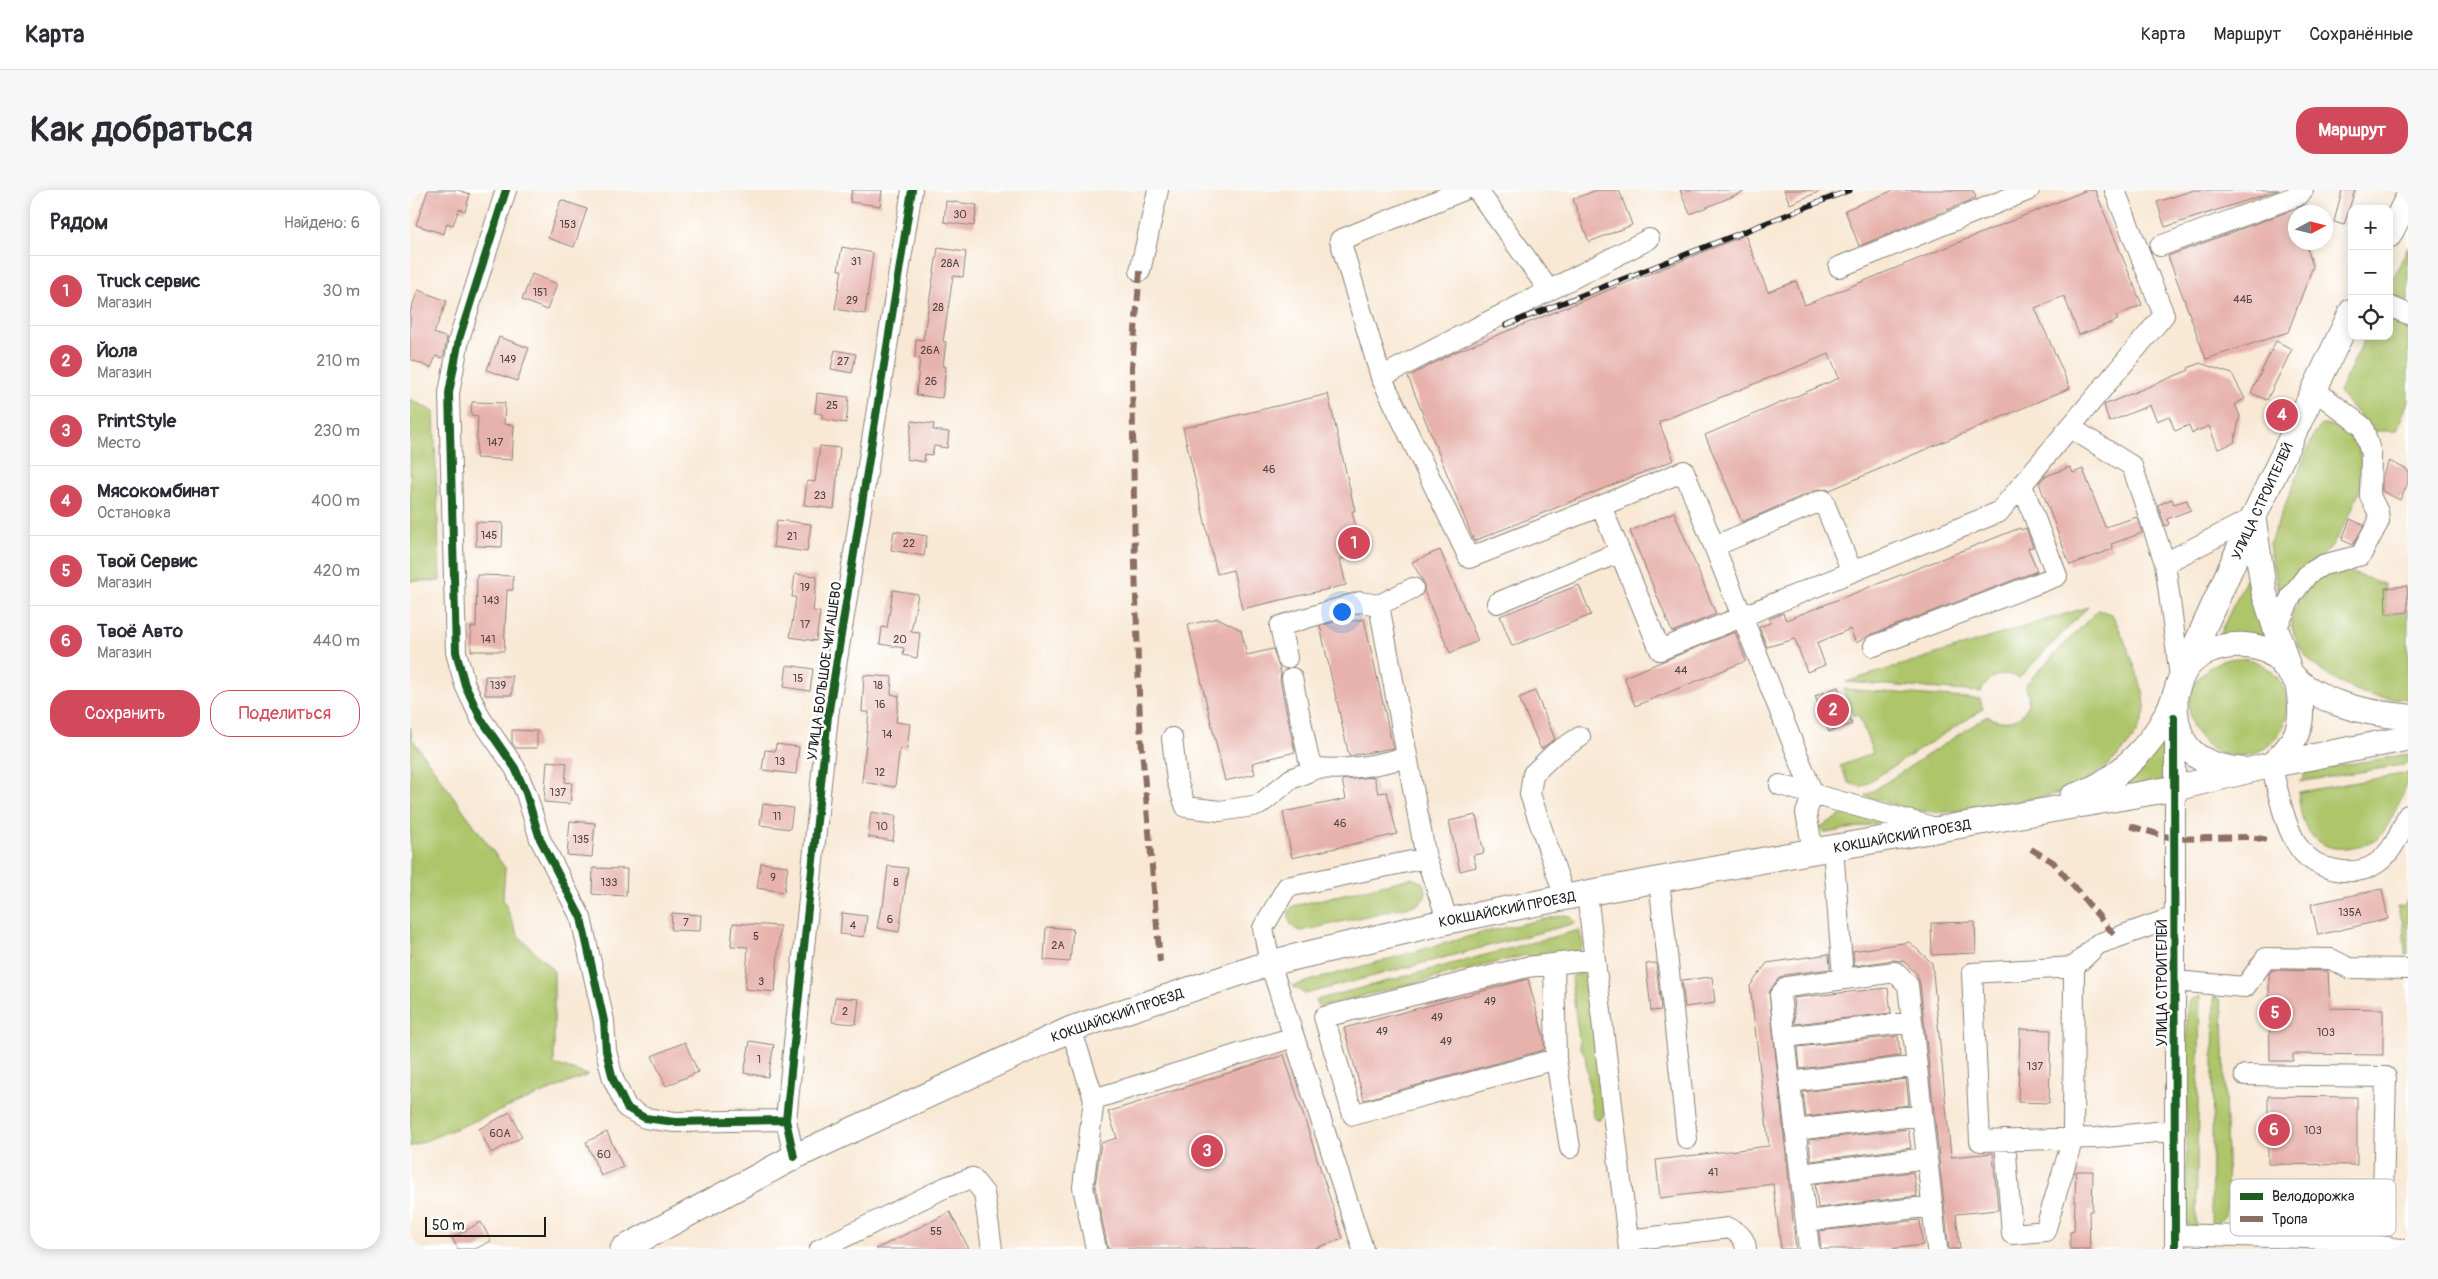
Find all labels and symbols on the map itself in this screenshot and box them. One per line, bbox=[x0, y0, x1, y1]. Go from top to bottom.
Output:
north arrow bbox=[2288, 205, 2333, 250]
house number: 30 bbox=[953, 208, 967, 221]
house number: 153 bbox=[560, 218, 576, 231]
house number: 31 bbox=[851, 255, 861, 268]
house number: 28А bbox=[941, 257, 959, 270]
house number: 151 bbox=[533, 286, 547, 299]
house number: 44Б bbox=[2233, 293, 2253, 306]
house number: 29 bbox=[846, 294, 858, 307]
house number: 28 bbox=[932, 301, 944, 314]
house number: 26А bbox=[920, 344, 940, 357]
house number: 149 bbox=[500, 353, 517, 366]
house number: 27 bbox=[837, 355, 849, 368]
house number: 26 bbox=[925, 375, 937, 388]
pin: 4 bbox=[2266, 396, 2298, 434]
house number: 25 bbox=[826, 399, 838, 412]
house number: 147 bbox=[487, 436, 503, 449]
street label: УЛИЦА СТРОИТЕЛЕЙ bbox=[2228, 440, 2297, 562]
house number: 46 bbox=[1263, 463, 1275, 476]
house number: 23 bbox=[814, 489, 826, 502]
pin: 1 bbox=[1338, 524, 1370, 562]
house number: 145 bbox=[481, 529, 497, 542]
house number: 21 bbox=[787, 530, 797, 543]
house number: 22 bbox=[903, 537, 915, 550]
house number: 19 bbox=[800, 581, 810, 594]
street label: УЛИЦА БОЛЬШОЕ ЧИГАШЕВО bbox=[804, 581, 845, 761]
house number: 143 bbox=[483, 594, 499, 607]
your location bbox=[1329, 599, 1355, 625]
house number: 17 bbox=[800, 618, 810, 631]
house number: 141 bbox=[481, 633, 495, 646]
house number: 20 bbox=[893, 633, 907, 646]
house number: 44 bbox=[1675, 664, 1688, 677]
house number: 15 bbox=[793, 672, 803, 685]
house number: 139 bbox=[490, 679, 506, 692]
house number: 18 bbox=[873, 679, 883, 692]
pin: 2 bbox=[1817, 691, 1849, 729]
house number: 16 bbox=[875, 698, 885, 711]
house number: 14 bbox=[882, 728, 893, 741]
house number: 13 bbox=[775, 755, 785, 768]
house number: 12 bbox=[875, 766, 885, 779]
house number: 137 bbox=[550, 786, 566, 799]
house number: 11 bbox=[773, 810, 781, 823]
street label: КОКШАЙСКИЙ ПРОЕЗД bbox=[1832, 816, 1972, 857]
house number: 46 bbox=[1334, 817, 1346, 830]
house number: 10 bbox=[876, 820, 888, 833]
house number: 135 bbox=[573, 833, 589, 846]
house number: 9 bbox=[770, 871, 776, 884]
house number: 133 bbox=[601, 876, 617, 889]
house number: 8 bbox=[893, 876, 899, 889]
street label: КОКШАЙСКИЙ ПРОЕЗД bbox=[1437, 888, 1577, 931]
house number: 135А bbox=[2338, 906, 2362, 919]
house number: 6 bbox=[887, 913, 893, 926]
house number: 7 bbox=[683, 916, 689, 929]
house number: 4 bbox=[850, 919, 857, 932]
street label: УЛИЦА СТРОИТЕЛЕЙ bbox=[2154, 919, 2171, 1047]
house number: 5 bbox=[753, 930, 759, 943]
house number: 2А bbox=[1051, 939, 1065, 952]
house number: 3 bbox=[758, 975, 764, 988]
street label: КОКШАЙСКИЙ ПРОЕЗД bbox=[1049, 985, 1186, 1046]
pin: 5 bbox=[2259, 994, 2291, 1032]
house number: 49 bbox=[1484, 995, 1496, 1008]
house number: 2 bbox=[842, 1005, 848, 1018]
house number: 49 bbox=[1431, 1011, 1443, 1024]
house number: 49 bbox=[1376, 1025, 1388, 1038]
house number: 103 bbox=[2317, 1026, 2335, 1039]
house number: 49 bbox=[1440, 1035, 1452, 1048]
house number: 1 bbox=[757, 1053, 761, 1066]
house number: 137 bbox=[2027, 1060, 2043, 1073]
pin: 6 bbox=[2258, 1111, 2290, 1149]
house number: 103 bbox=[2304, 1124, 2322, 1137]
house number: 60А bbox=[489, 1127, 511, 1140]
pin: 3 bbox=[1191, 1132, 1223, 1170]
house number: 60 bbox=[597, 1148, 611, 1161]
house number: 41 bbox=[1708, 1166, 1718, 1179]
legend bbox=[2230, 1179, 2396, 1236]
text: Велодорожка bbox=[2272, 1188, 2354, 1205]
text: Тропа bbox=[2272, 1211, 2308, 1228]
scale bar bbox=[425, 1214, 546, 1237]
house number: 55 bbox=[930, 1225, 942, 1238]

